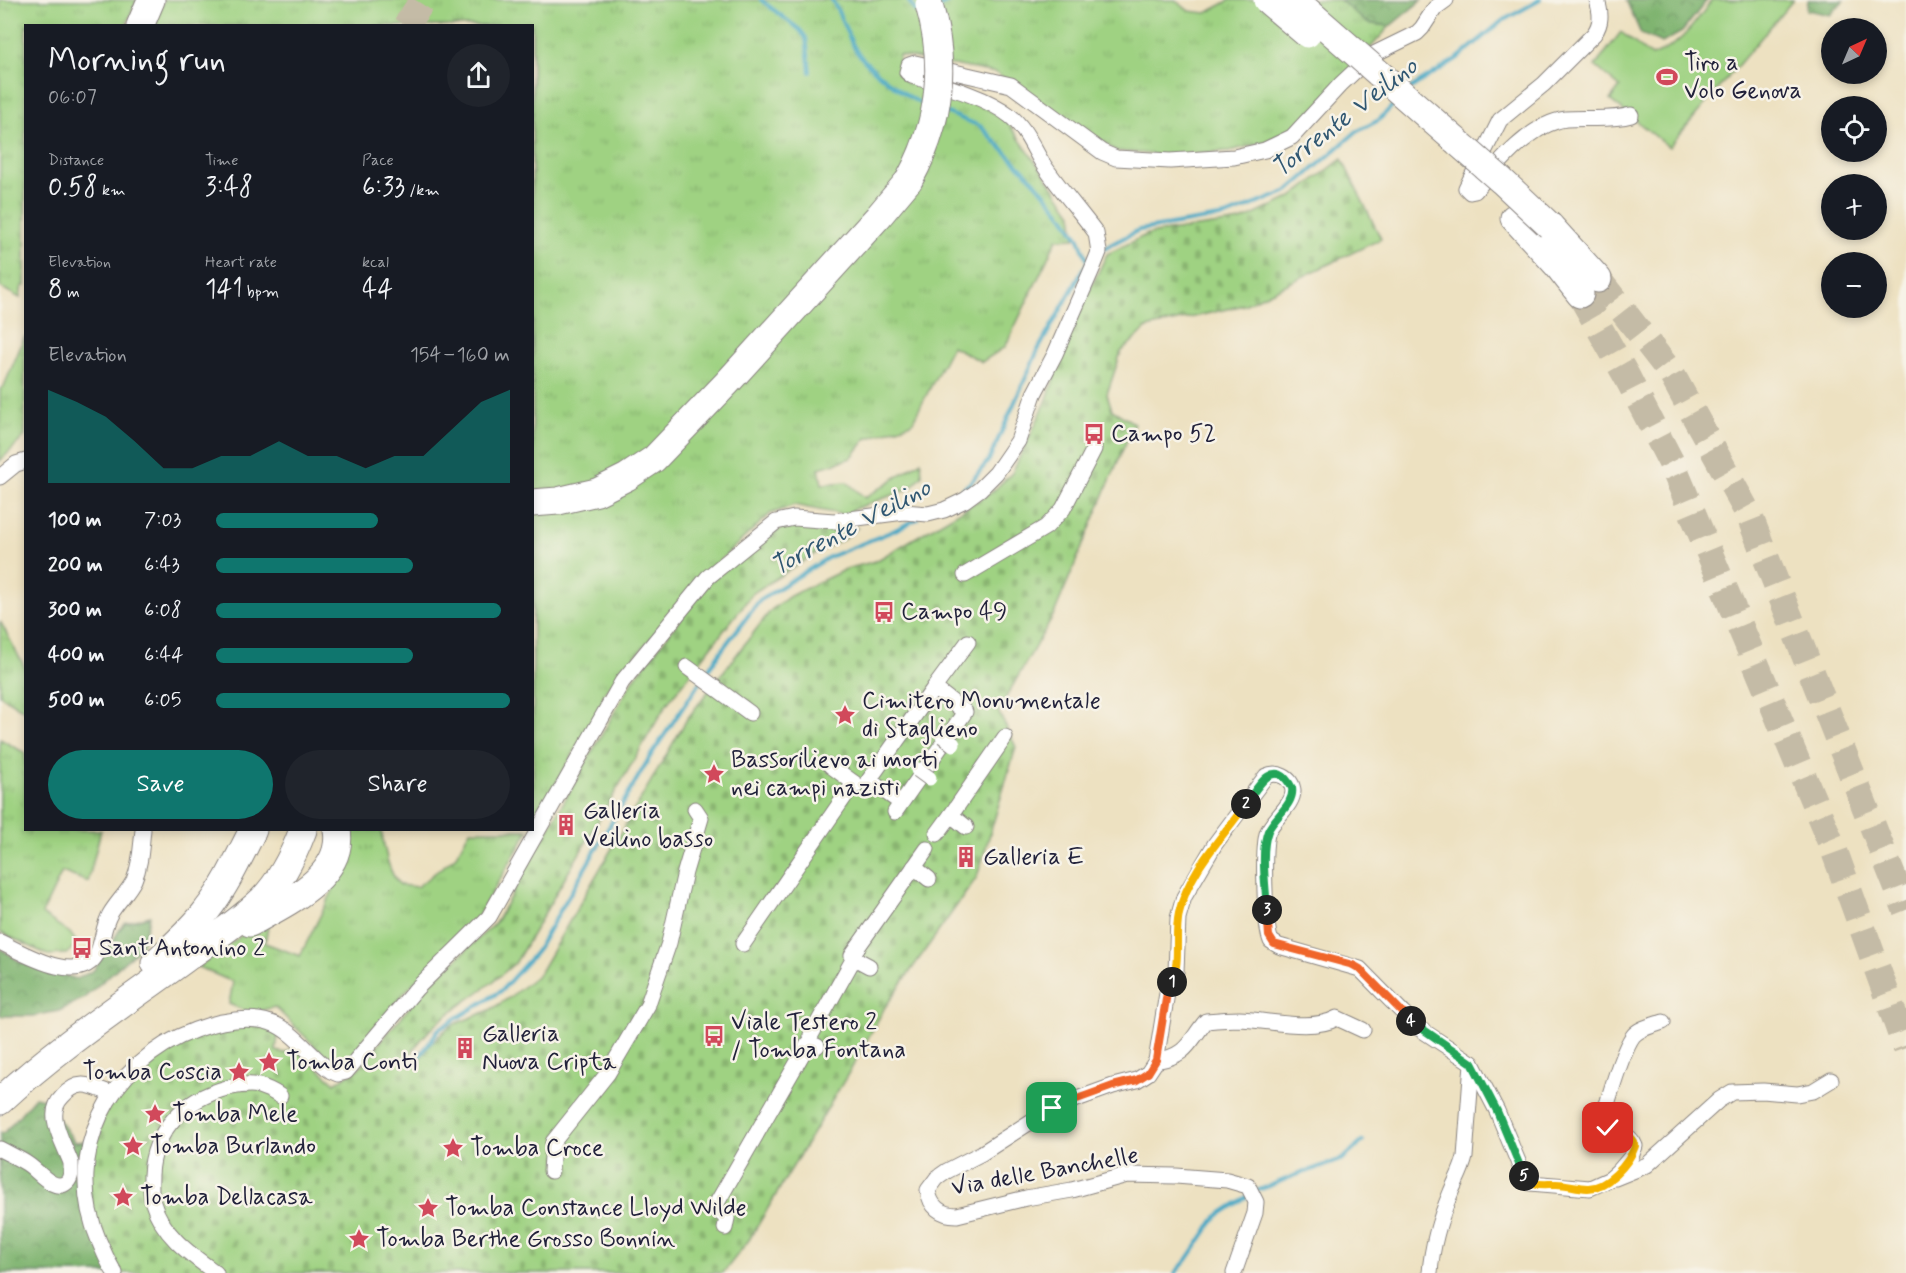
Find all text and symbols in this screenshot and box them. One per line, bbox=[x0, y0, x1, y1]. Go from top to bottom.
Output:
north arrow bbox=[1821, 18, 1887, 84]
map controls bbox=[1821, 18, 1887, 318]
text: Morning run bbox=[48, 39, 226, 83]
button: share bbox=[447, 44, 510, 107]
place label: Tiro a Volo Genova bbox=[1684, 48, 1802, 107]
water label: Torrente Veilino bbox=[1265, 50, 1426, 186]
sports icon: Tiro a Volo Genova bbox=[1655, 65, 1679, 89]
text: 06:07 bbox=[48, 84, 97, 111]
button: locate bbox=[1821, 96, 1887, 162]
text: Distance bbox=[48, 150, 104, 171]
text: Time bbox=[205, 150, 239, 171]
text: Pace bbox=[362, 150, 394, 171]
text: 0.58 bbox=[48, 171, 98, 205]
text: 3:48 bbox=[205, 171, 253, 205]
text: 6:33 bbox=[362, 171, 405, 205]
button: + bbox=[1821, 174, 1887, 240]
text: km bbox=[98, 180, 125, 201]
text: /km bbox=[405, 180, 440, 201]
text: Elevation bbox=[48, 252, 111, 273]
text: Heart rate bbox=[205, 252, 277, 273]
text: kcal bbox=[362, 252, 389, 273]
button: − bbox=[1821, 252, 1887, 318]
text: 8 bbox=[48, 273, 63, 307]
text: 141 bbox=[205, 273, 243, 307]
text: 44 bbox=[362, 273, 393, 307]
text: m bbox=[63, 282, 80, 303]
text: bpm bbox=[243, 282, 279, 303]
text: Elevation bbox=[48, 342, 127, 369]
text: 154–160 m bbox=[410, 342, 510, 369]
place label: Campo 52 bbox=[1111, 419, 1216, 450]
bus stop icon: Campo 52 bbox=[1082, 422, 1106, 446]
water label: Torrente Veilino bbox=[765, 471, 938, 585]
text: 100 m bbox=[48, 507, 102, 534]
text: 7:03 bbox=[144, 507, 181, 534]
text: 200 m bbox=[48, 552, 103, 579]
text: 6:43 bbox=[144, 552, 180, 579]
text: 300 m bbox=[48, 597, 102, 624]
text: 6:08 bbox=[144, 597, 182, 624]
place label: Campo 49 bbox=[901, 597, 1007, 628]
bus stop icon: Campo 49 bbox=[872, 600, 896, 624]
text: 400 m bbox=[48, 642, 104, 669]
text: 6:44 bbox=[144, 642, 183, 669]
place label: Cimitero Monumentale di Staglieno bbox=[862, 686, 1101, 745]
text: 500 m bbox=[48, 687, 105, 714]
text: 6:05 bbox=[144, 687, 181, 714]
place icon: Cimitero Monumentale di Staglieno bbox=[833, 703, 857, 727]
place label: Bassorilievo ai morti nei campi nazisti bbox=[731, 745, 937, 804]
button: Save bbox=[48, 750, 273, 819]
button: Share bbox=[285, 750, 510, 819]
place icon: Bassorilievo ai morti nei campi nazisti bbox=[702, 762, 726, 786]
pin: 2 bbox=[1231, 789, 1261, 819]
text: 2 bbox=[1242, 793, 1250, 814]
place label: Galleria Veilino basso bbox=[583, 796, 713, 855]
building icon: Galleria Veilino basso bbox=[554, 813, 578, 837]
place label: Galleria E bbox=[983, 842, 1084, 873]
building icon: Galleria E bbox=[954, 845, 978, 869]
pin: 3 bbox=[1252, 895, 1282, 925]
text: 3 bbox=[1263, 899, 1271, 920]
place label: Sant'Antonino 2 bbox=[99, 933, 265, 964]
bus stop icon: Sant'Antonino 2 bbox=[70, 936, 94, 960]
pin: 1 bbox=[1157, 967, 1187, 997]
text: 1 bbox=[1168, 971, 1176, 992]
pin: 4 bbox=[1396, 1006, 1426, 1036]
place label: Viale Testero 2 / Tomba Fontana bbox=[731, 1007, 906, 1066]
text: 4 bbox=[1406, 1010, 1416, 1031]
place label: Galleria Nuova Cripta bbox=[482, 1019, 617, 1078]
bus stop icon: Viale Testero 2 / Tomba Fontana bbox=[702, 1024, 726, 1048]
building icon: Galleria Nuova Cripta bbox=[453, 1036, 477, 1060]
place label: Tomba Conti bbox=[286, 1047, 417, 1078]
place icon: Tomba Conti bbox=[257, 1050, 281, 1074]
place label: Tomba Coscia bbox=[83, 1057, 222, 1088]
place icon: Tomba Coscia bbox=[227, 1060, 251, 1084]
pin bbox=[1026, 1082, 1077, 1133]
icon: arrive bbox=[1035, 1091, 1068, 1124]
place label: Tomba Mele bbox=[172, 1099, 298, 1130]
place icon: Tomba Mele bbox=[143, 1102, 167, 1126]
pin bbox=[1582, 1102, 1633, 1153]
icon: check bbox=[1591, 1111, 1624, 1144]
place label: Tomba Burlando bbox=[150, 1131, 316, 1162]
place label: Tomba Croce bbox=[470, 1133, 604, 1164]
place icon: Tomba Burlando bbox=[121, 1134, 145, 1158]
place icon: Tomba Croce bbox=[441, 1136, 465, 1160]
street label: Via delle Banchelle bbox=[949, 1140, 1141, 1204]
pin: 5 bbox=[1509, 1161, 1539, 1191]
text: 5 bbox=[1519, 1165, 1529, 1186]
place label: Tomba Dellacasa bbox=[140, 1182, 313, 1213]
place icon: Tomba Dellacasa bbox=[111, 1185, 135, 1209]
place label: Tomba Constance Lloyd Wilde bbox=[445, 1193, 747, 1224]
place icon: Tomba Constance Lloyd Wilde bbox=[416, 1196, 440, 1220]
place label: Tomba Berthe Grosso Bonnin bbox=[376, 1224, 676, 1255]
place icon: Tomba Berthe Grosso Bonnin bbox=[347, 1227, 371, 1251]

